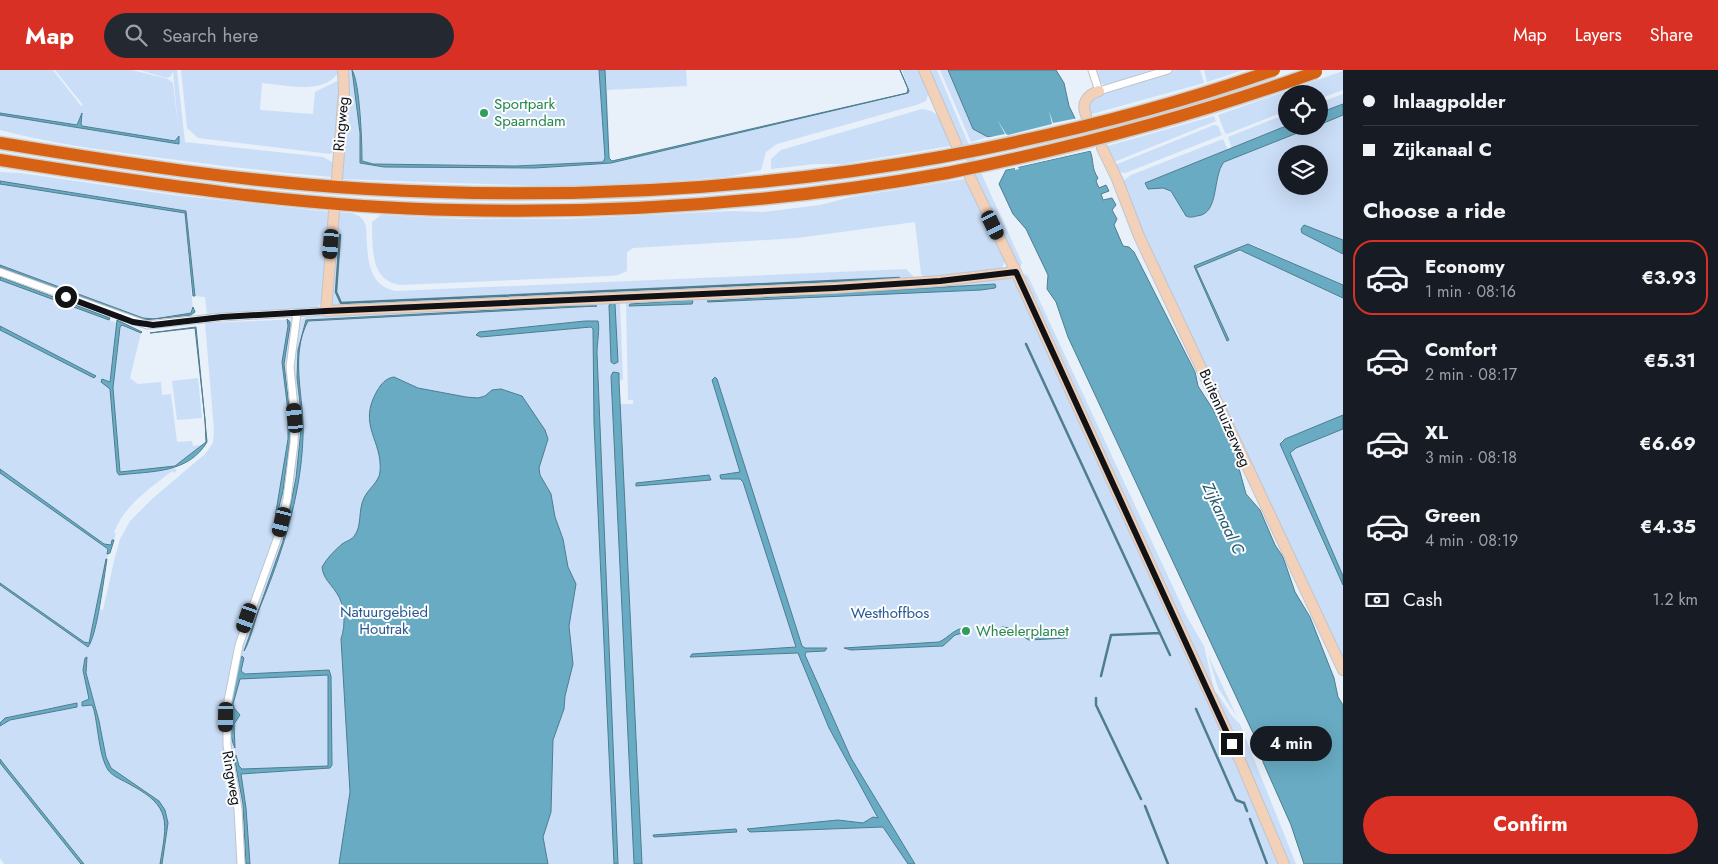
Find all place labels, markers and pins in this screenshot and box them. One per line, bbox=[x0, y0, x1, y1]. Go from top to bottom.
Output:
place label: Sportpark Spaarndam bbox=[494, 93, 566, 132]
marker: Sportpark Spaarndam bbox=[478, 107, 490, 119]
place label: Wheelerplanet bbox=[976, 620, 1069, 642]
marker: Wheelerplanet bbox=[960, 625, 972, 637]

